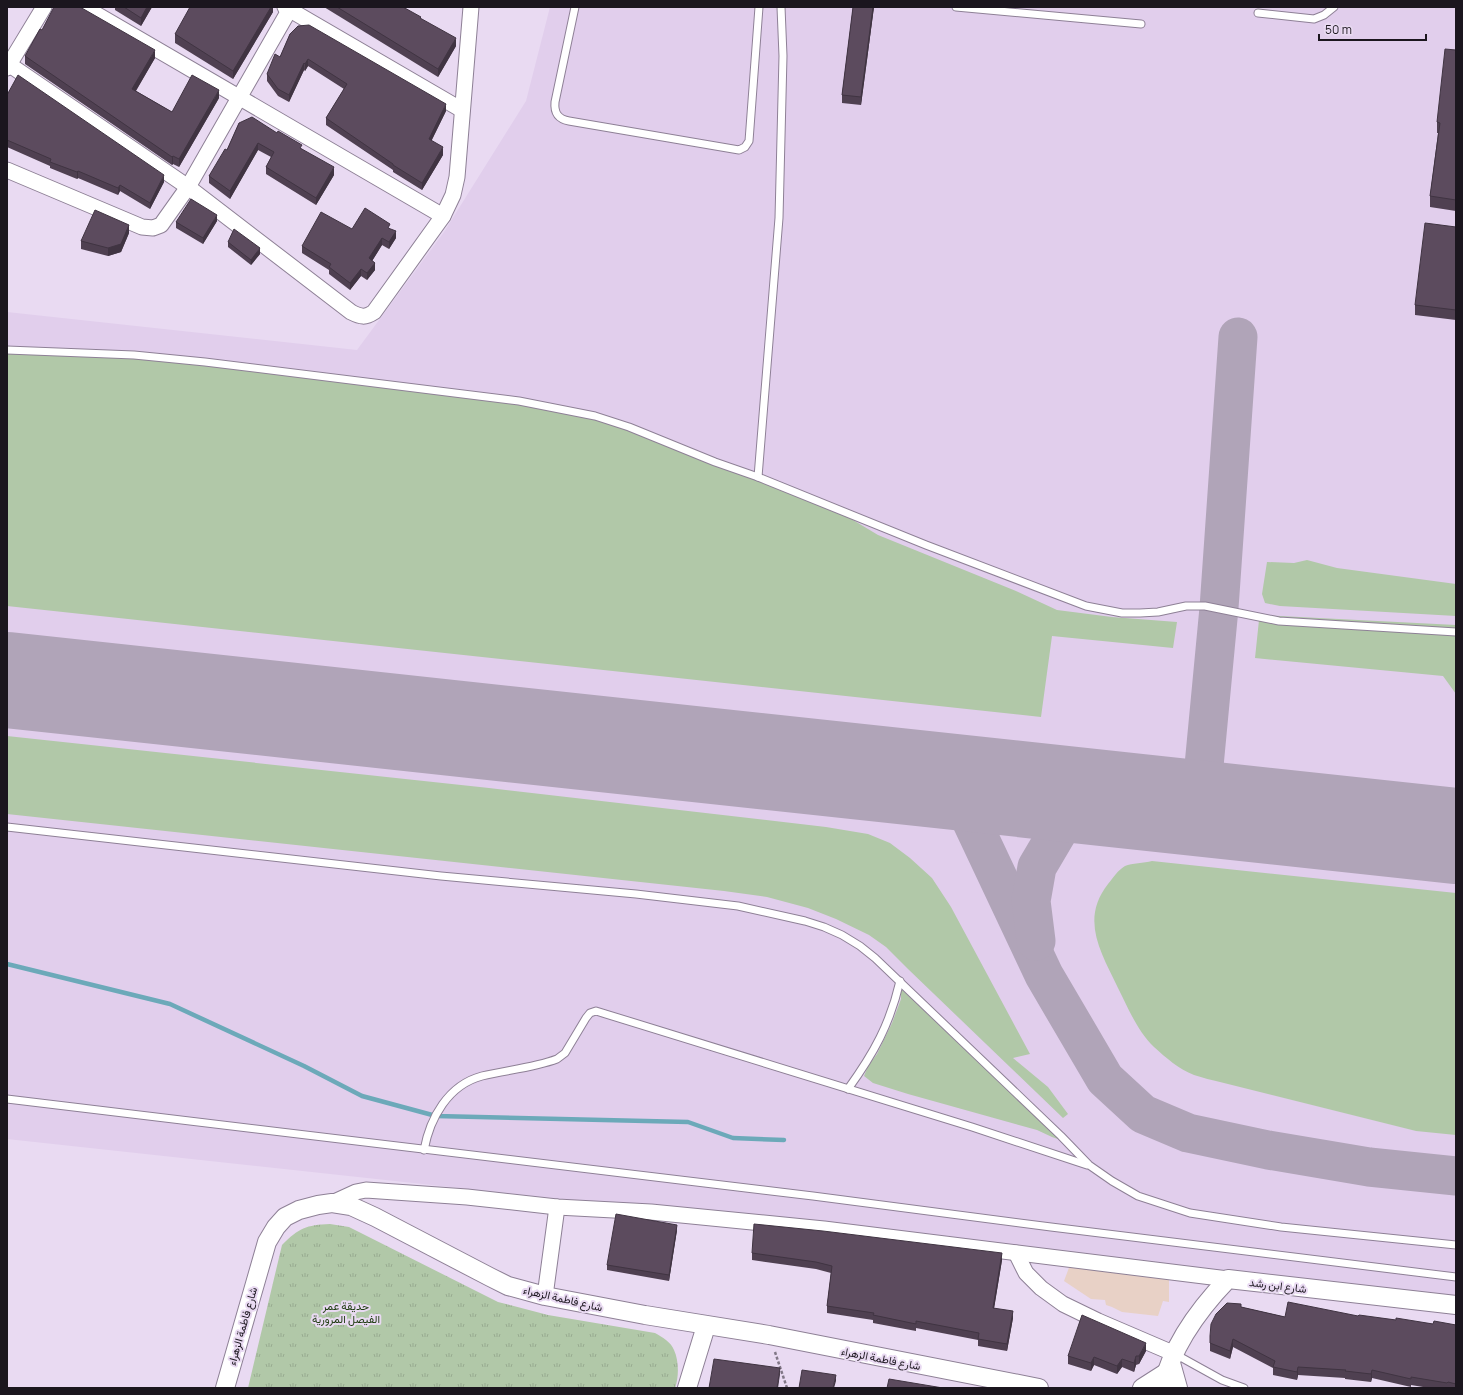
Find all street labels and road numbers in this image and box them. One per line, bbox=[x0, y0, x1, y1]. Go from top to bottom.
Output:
street label: شارع ابن رشد bbox=[1248, 1274, 1308, 1297]
street label: شارع فاطمة الزهراء bbox=[522, 1282, 604, 1315]
street label: شارع فاطمة الزهراء bbox=[224, 1285, 261, 1367]
street label: شارع فاطمة الزهراء bbox=[840, 1343, 922, 1374]

